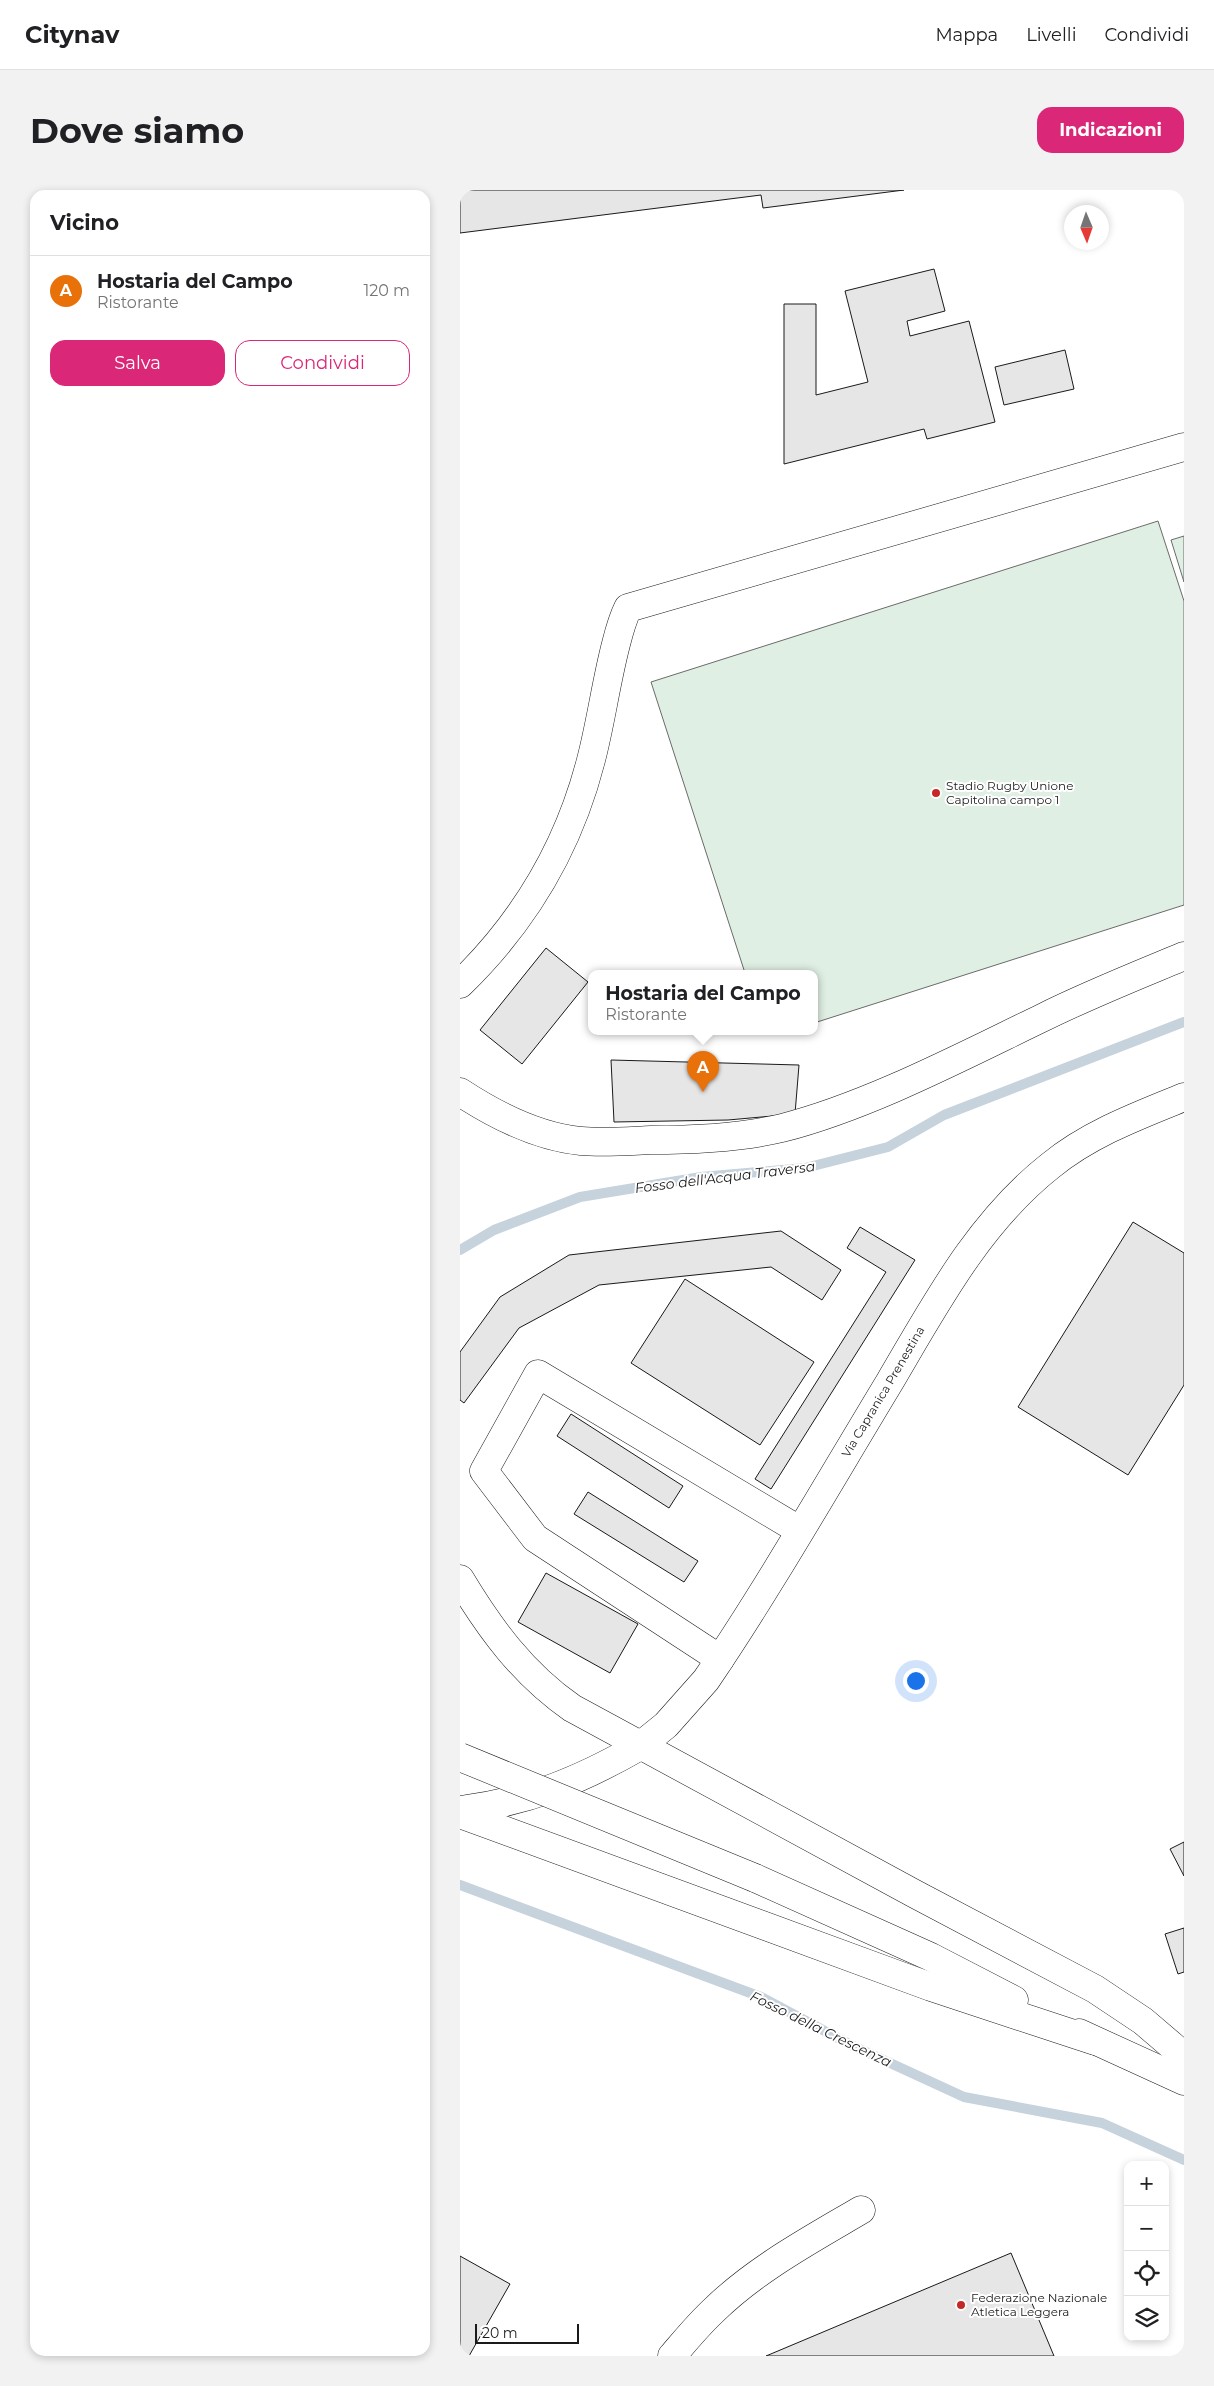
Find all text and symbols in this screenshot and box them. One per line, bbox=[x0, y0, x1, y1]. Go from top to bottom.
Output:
text: Citynav bbox=[25, 20, 119, 49]
text: Mappa bbox=[935, 24, 998, 46]
text: Livelli bbox=[1026, 24, 1077, 46]
text: Condividi bbox=[1105, 24, 1189, 46]
button: Indicazioni bbox=[1037, 107, 1184, 153]
text: Dove siamo bbox=[30, 109, 244, 152]
north arrow bbox=[1064, 205, 1109, 250]
text: Vicino bbox=[50, 210, 119, 235]
text: Hostaria del Campo bbox=[97, 270, 293, 293]
text: A bbox=[60, 281, 72, 300]
text: 120 m bbox=[363, 281, 410, 300]
text: Ristorante bbox=[97, 293, 179, 312]
button: Salva bbox=[50, 340, 225, 386]
button: Condividi bbox=[235, 340, 410, 386]
place label: Stadio Rugby Unione Capitolina campo 1 bbox=[946, 778, 1073, 807]
marker: Stadio Rugby Unione Capitolina campo 1 bbox=[930, 787, 942, 799]
popup bbox=[588, 970, 818, 1035]
text: Hostaria del Campo bbox=[605, 982, 801, 1005]
text: Ristorante bbox=[605, 1005, 687, 1024]
pin: A bbox=[687, 1051, 719, 1092]
water label: Fosso dell'Acqua Traversa bbox=[634, 1157, 816, 1197]
street label: Via Capranica Prenestina bbox=[838, 1323, 928, 1460]
your location bbox=[903, 1668, 929, 1694]
water label: Fosso della Crescenza bbox=[747, 1987, 895, 2071]
map controls bbox=[1124, 2161, 1169, 2341]
button: + bbox=[1124, 2161, 1169, 2206]
button: − bbox=[1124, 2206, 1169, 2251]
button: locate bbox=[1124, 2251, 1169, 2296]
place label: Federazione Nazionale Atletica Leggera bbox=[971, 2290, 1107, 2319]
button: layers bbox=[1124, 2296, 1169, 2341]
marker: Federazione Nazionale Atletica Leggera bbox=[955, 2299, 967, 2311]
scale bar bbox=[475, 2321, 579, 2344]
text: 20 m bbox=[482, 2324, 518, 2342]

